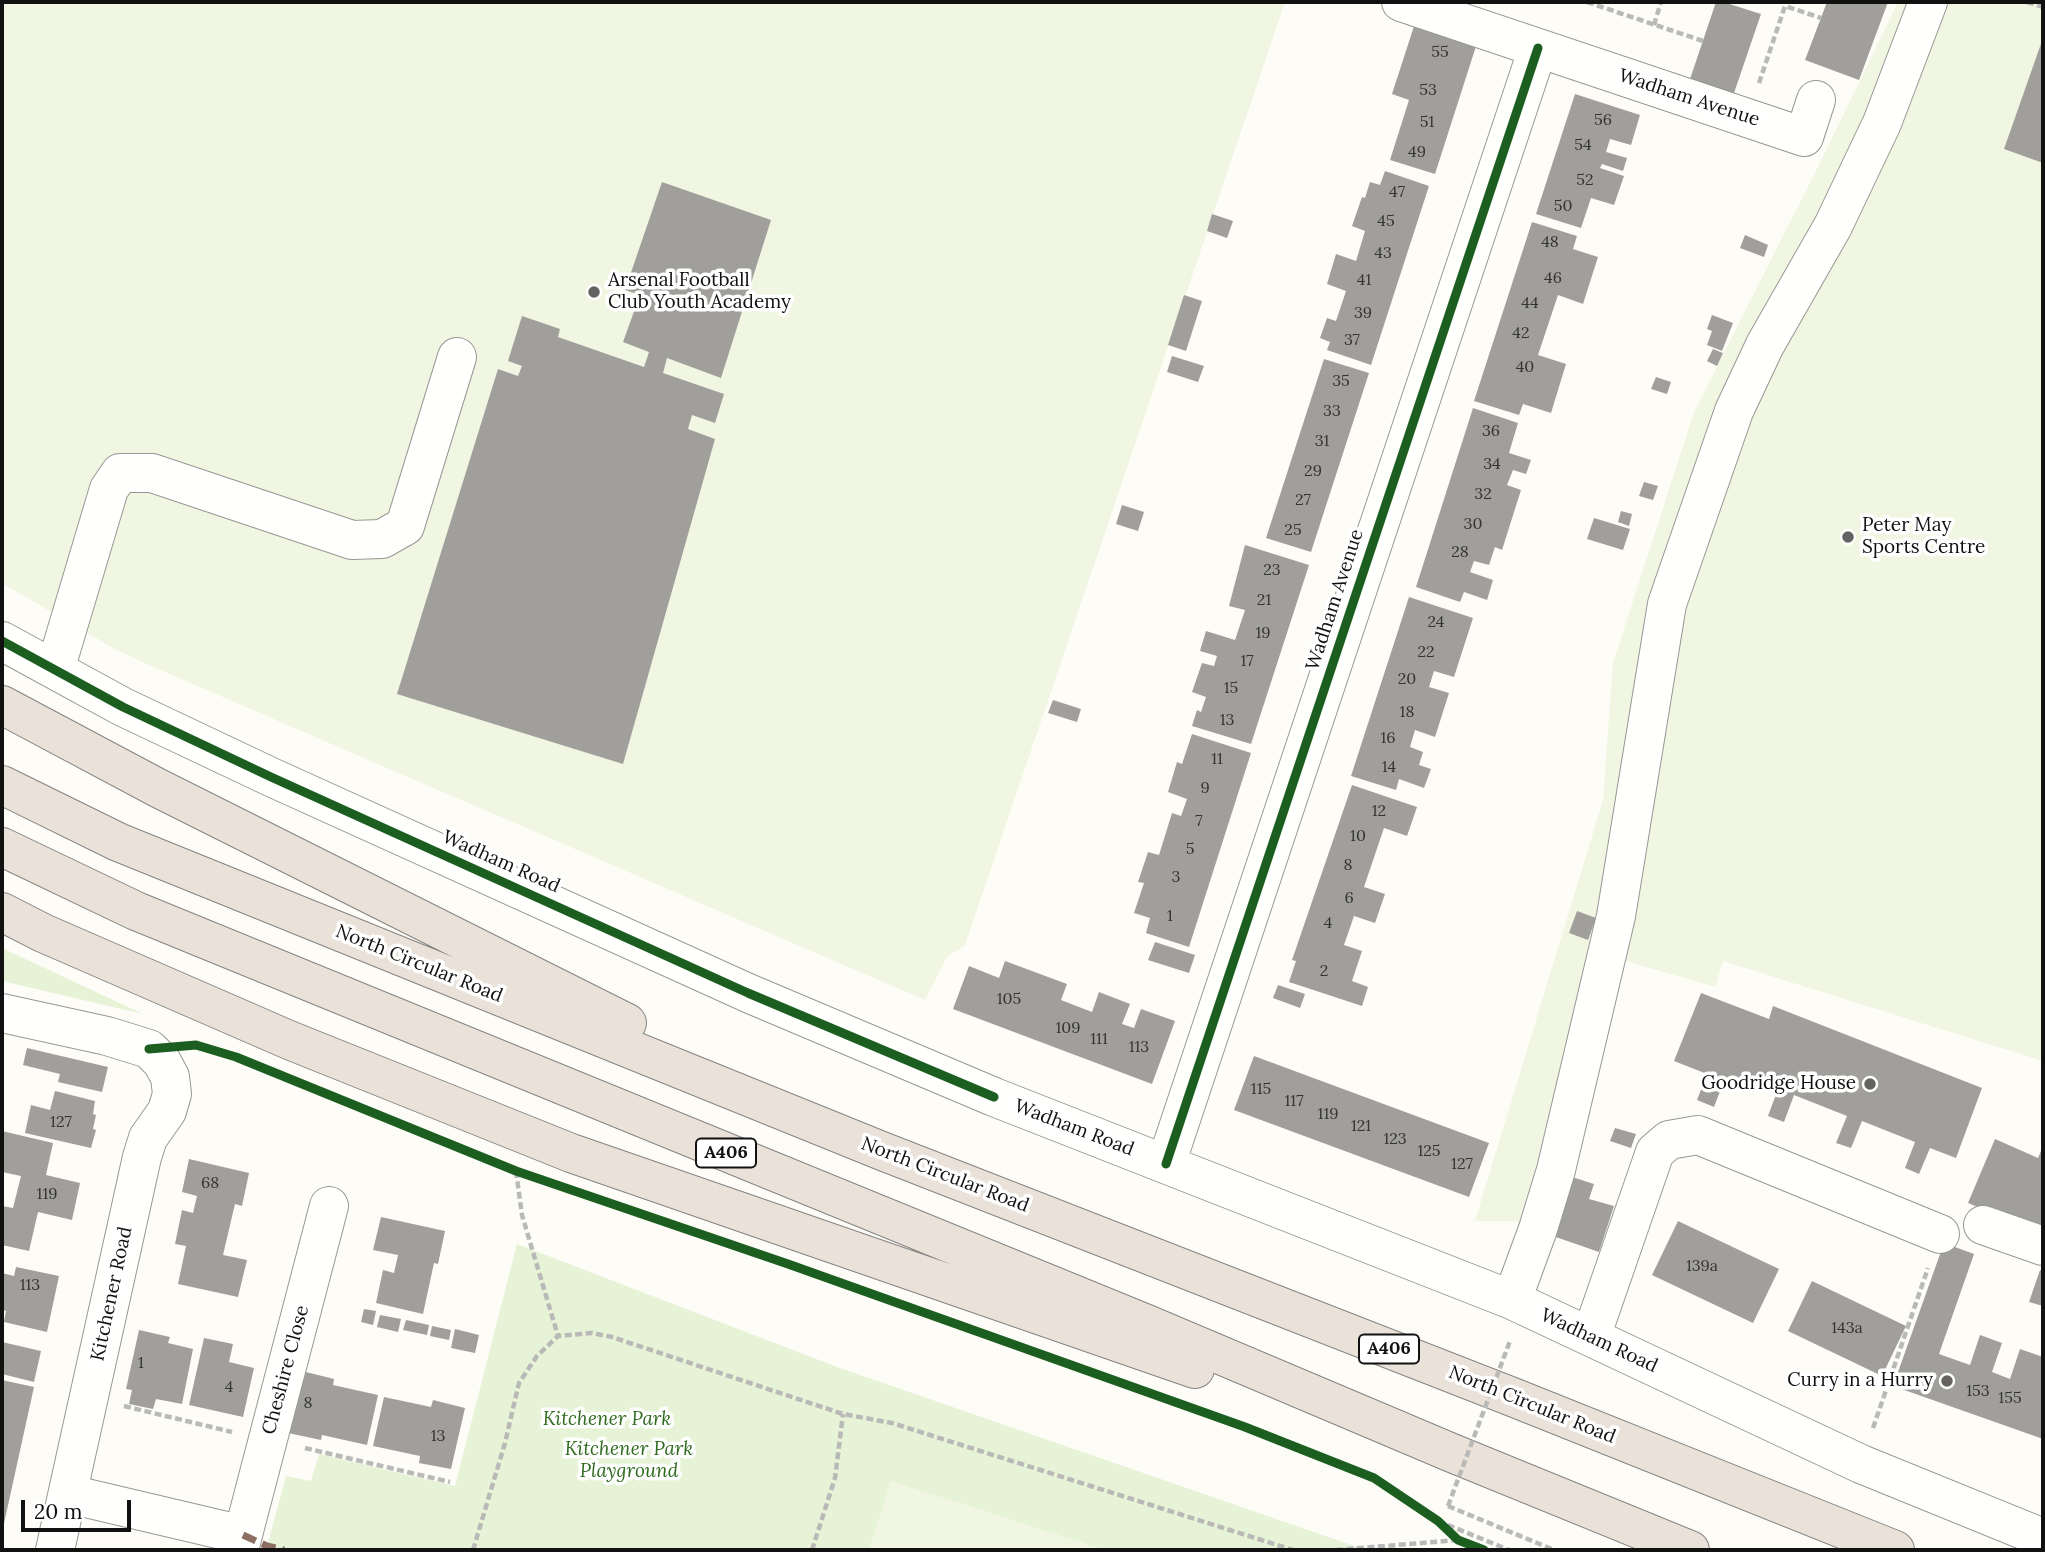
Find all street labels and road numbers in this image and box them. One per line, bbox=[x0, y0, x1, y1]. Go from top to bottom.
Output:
street label: Wadham Avenue bbox=[1616, 64, 1762, 132]
street label: Wadham Avenue bbox=[1301, 527, 1369, 673]
street label: Wadham Road bbox=[439, 826, 563, 898]
street label: North Circular Road bbox=[332, 920, 506, 1008]
street label: Wadham Road bbox=[1011, 1095, 1137, 1161]
street label: North Circular Road bbox=[858, 1132, 1032, 1218]
road number: A406 bbox=[696, 1138, 756, 1168]
street label: Kitchener Road bbox=[87, 1225, 137, 1363]
street label: Cheshire Close bbox=[258, 1303, 314, 1437]
street label: Wadham Road bbox=[1537, 1304, 1661, 1378]
road number: A406 bbox=[1359, 1334, 1419, 1364]
street label: North Circular Road bbox=[1445, 1361, 1619, 1449]

